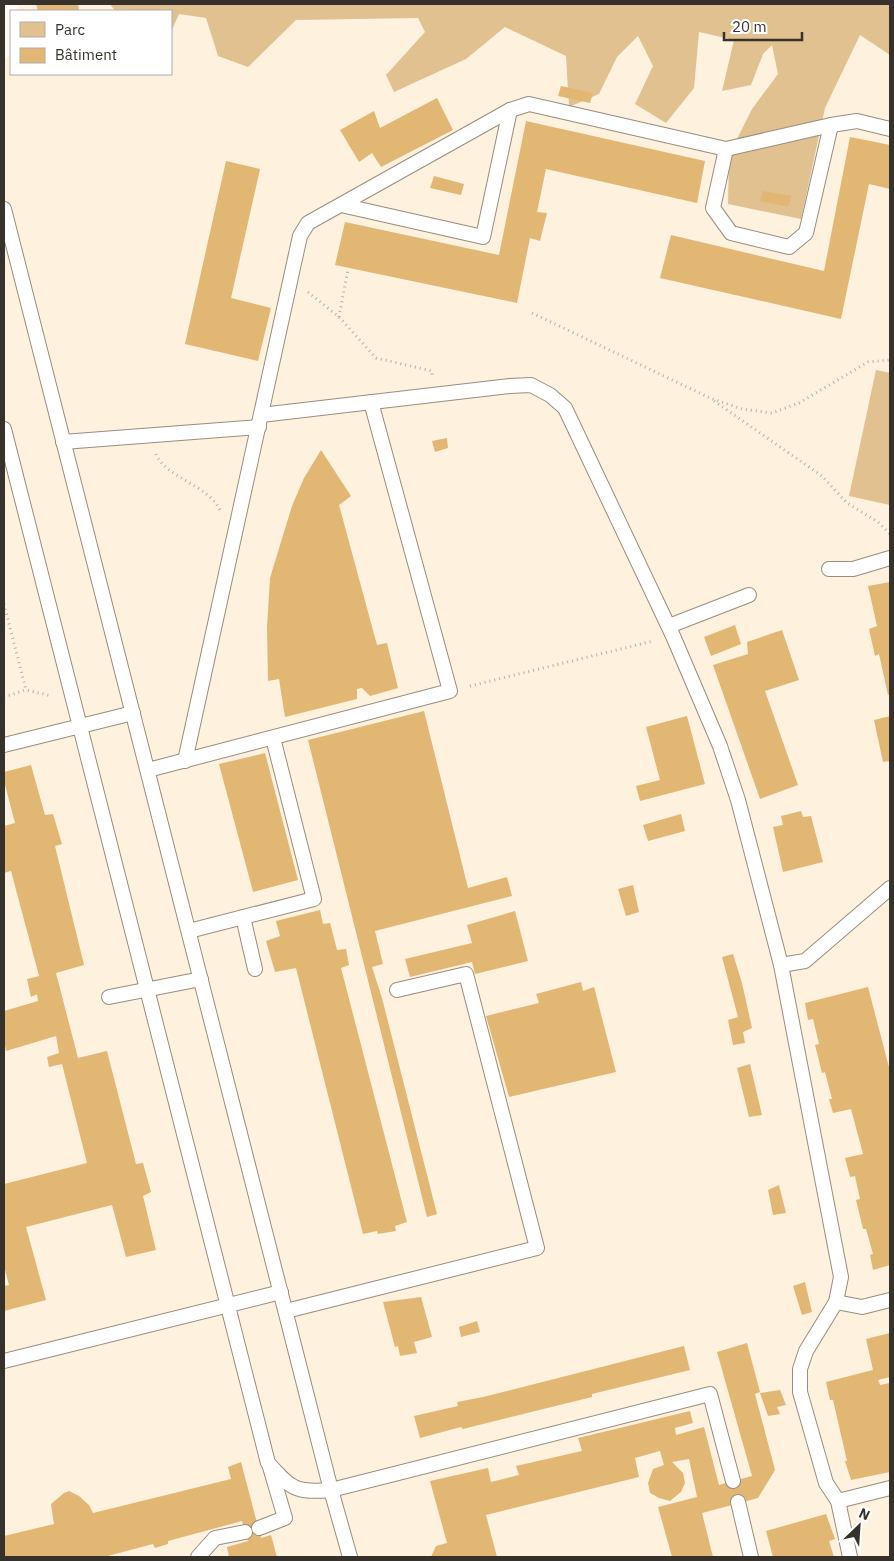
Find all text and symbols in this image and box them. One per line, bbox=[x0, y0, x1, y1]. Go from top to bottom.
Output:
legend bbox=[10, 10, 172, 75]
scale bar bbox=[724, 10, 802, 42]
text: 20 m bbox=[732, 17, 767, 36]
text: Parc bbox=[55, 20, 85, 39]
text: Bâtiment bbox=[55, 45, 117, 64]
north arrow bbox=[834, 1501, 884, 1551]
text: N bbox=[856, 1504, 873, 1525]

